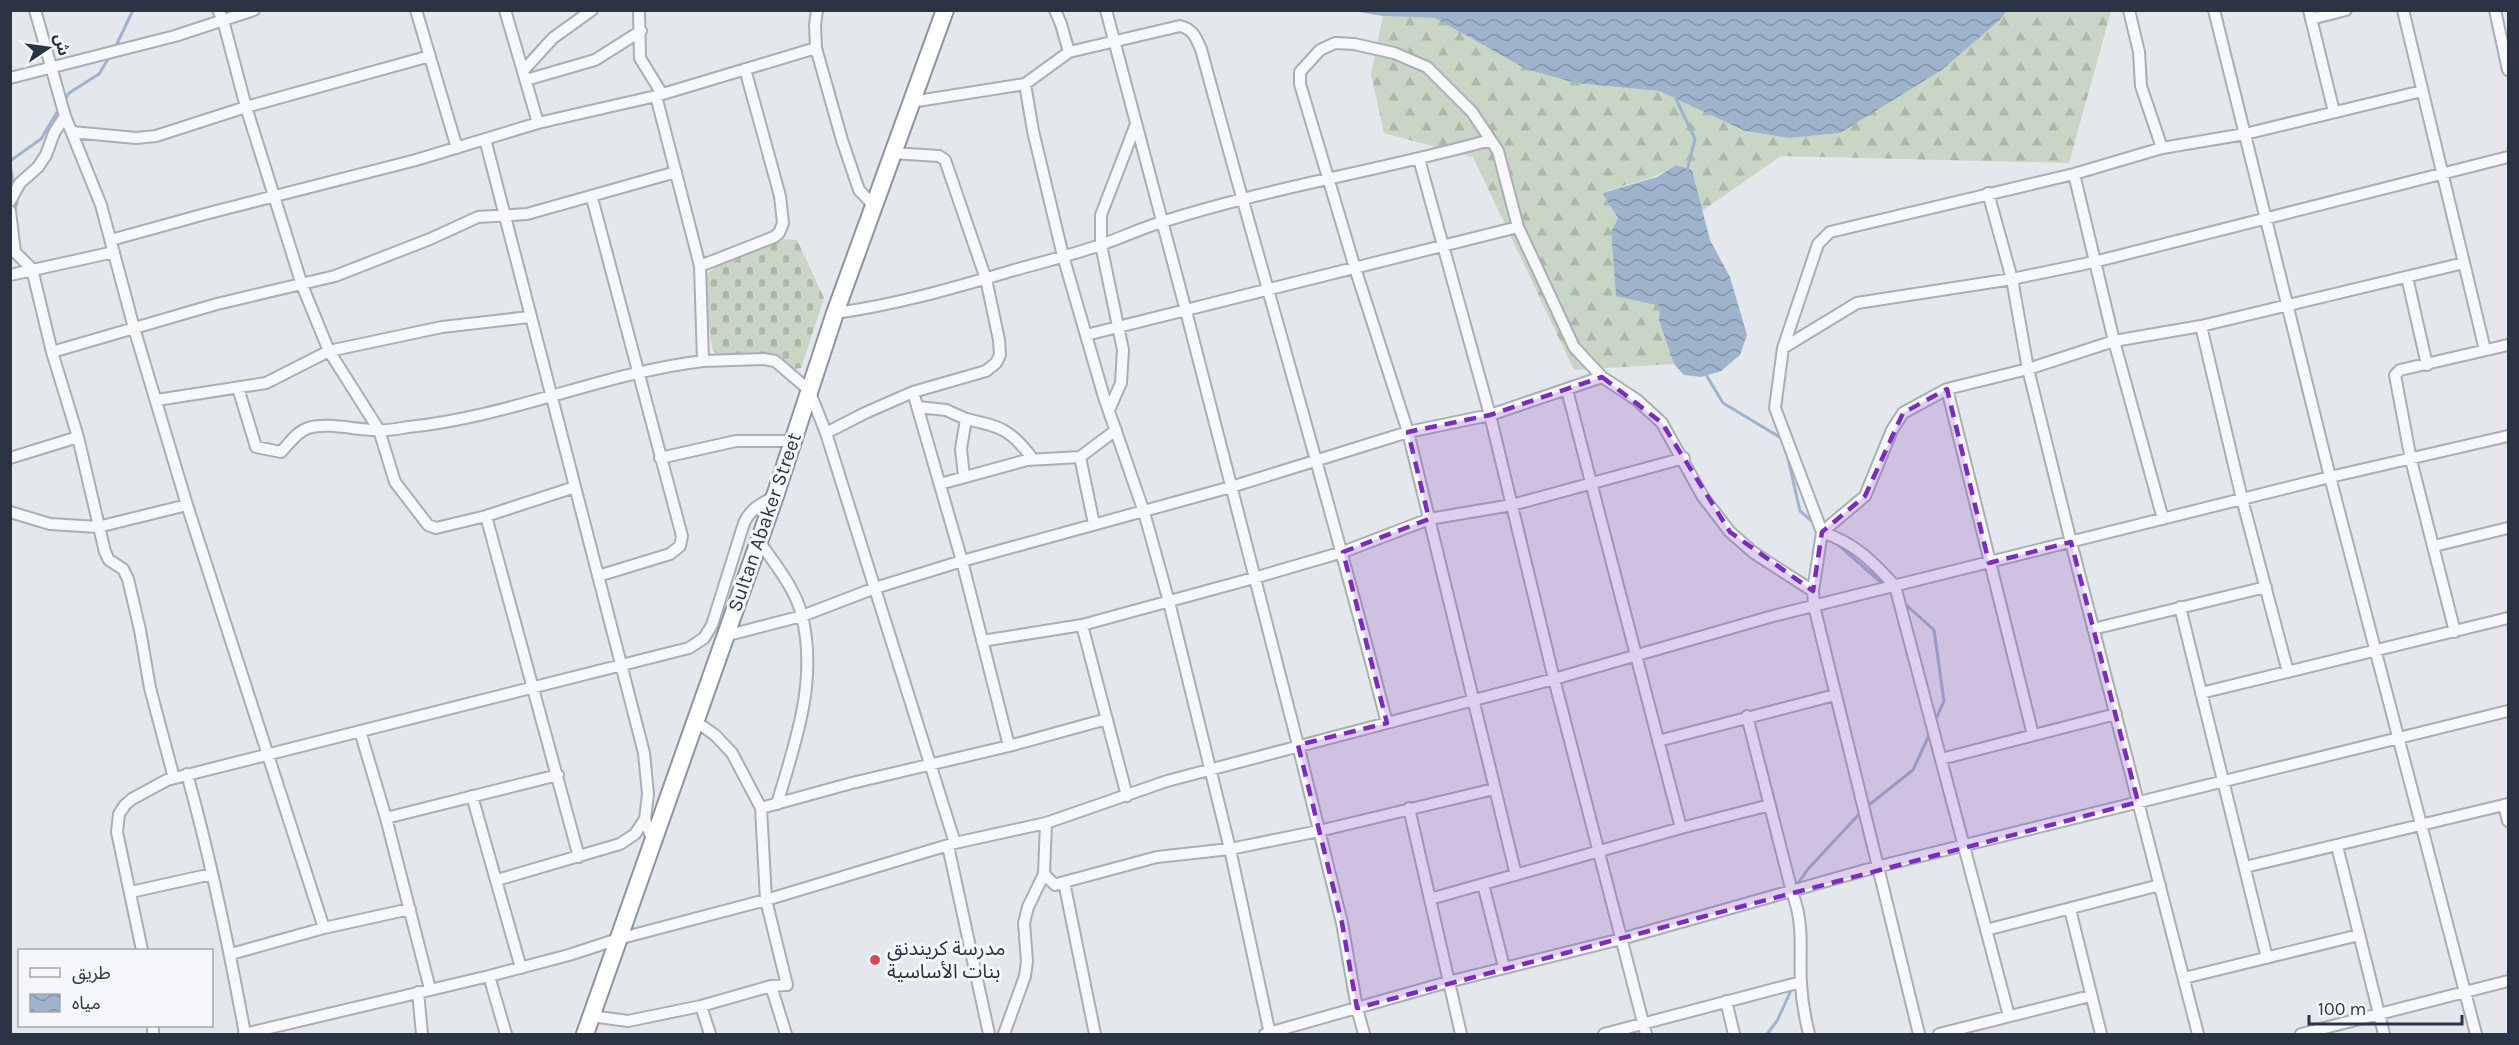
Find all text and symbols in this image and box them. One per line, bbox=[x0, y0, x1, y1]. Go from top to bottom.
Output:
north arrow bbox=[18, 18, 78, 78]
text: ش bbox=[50, 32, 74, 58]
street label: Sultan Abaker Street bbox=[723, 429, 806, 615]
place label: مدرسة كريندنق بنات الأساسية bbox=[887, 937, 1006, 983]
legend bbox=[18, 949, 213, 1027]
marker: مدرسة كريندنق بنات الأساسية bbox=[868, 953, 882, 967]
text: طريق bbox=[72, 962, 111, 984]
scale bar bbox=[2309, 988, 2462, 1026]
text: مياه bbox=[72, 992, 101, 1014]
text: 100 m bbox=[2318, 998, 2366, 1020]

